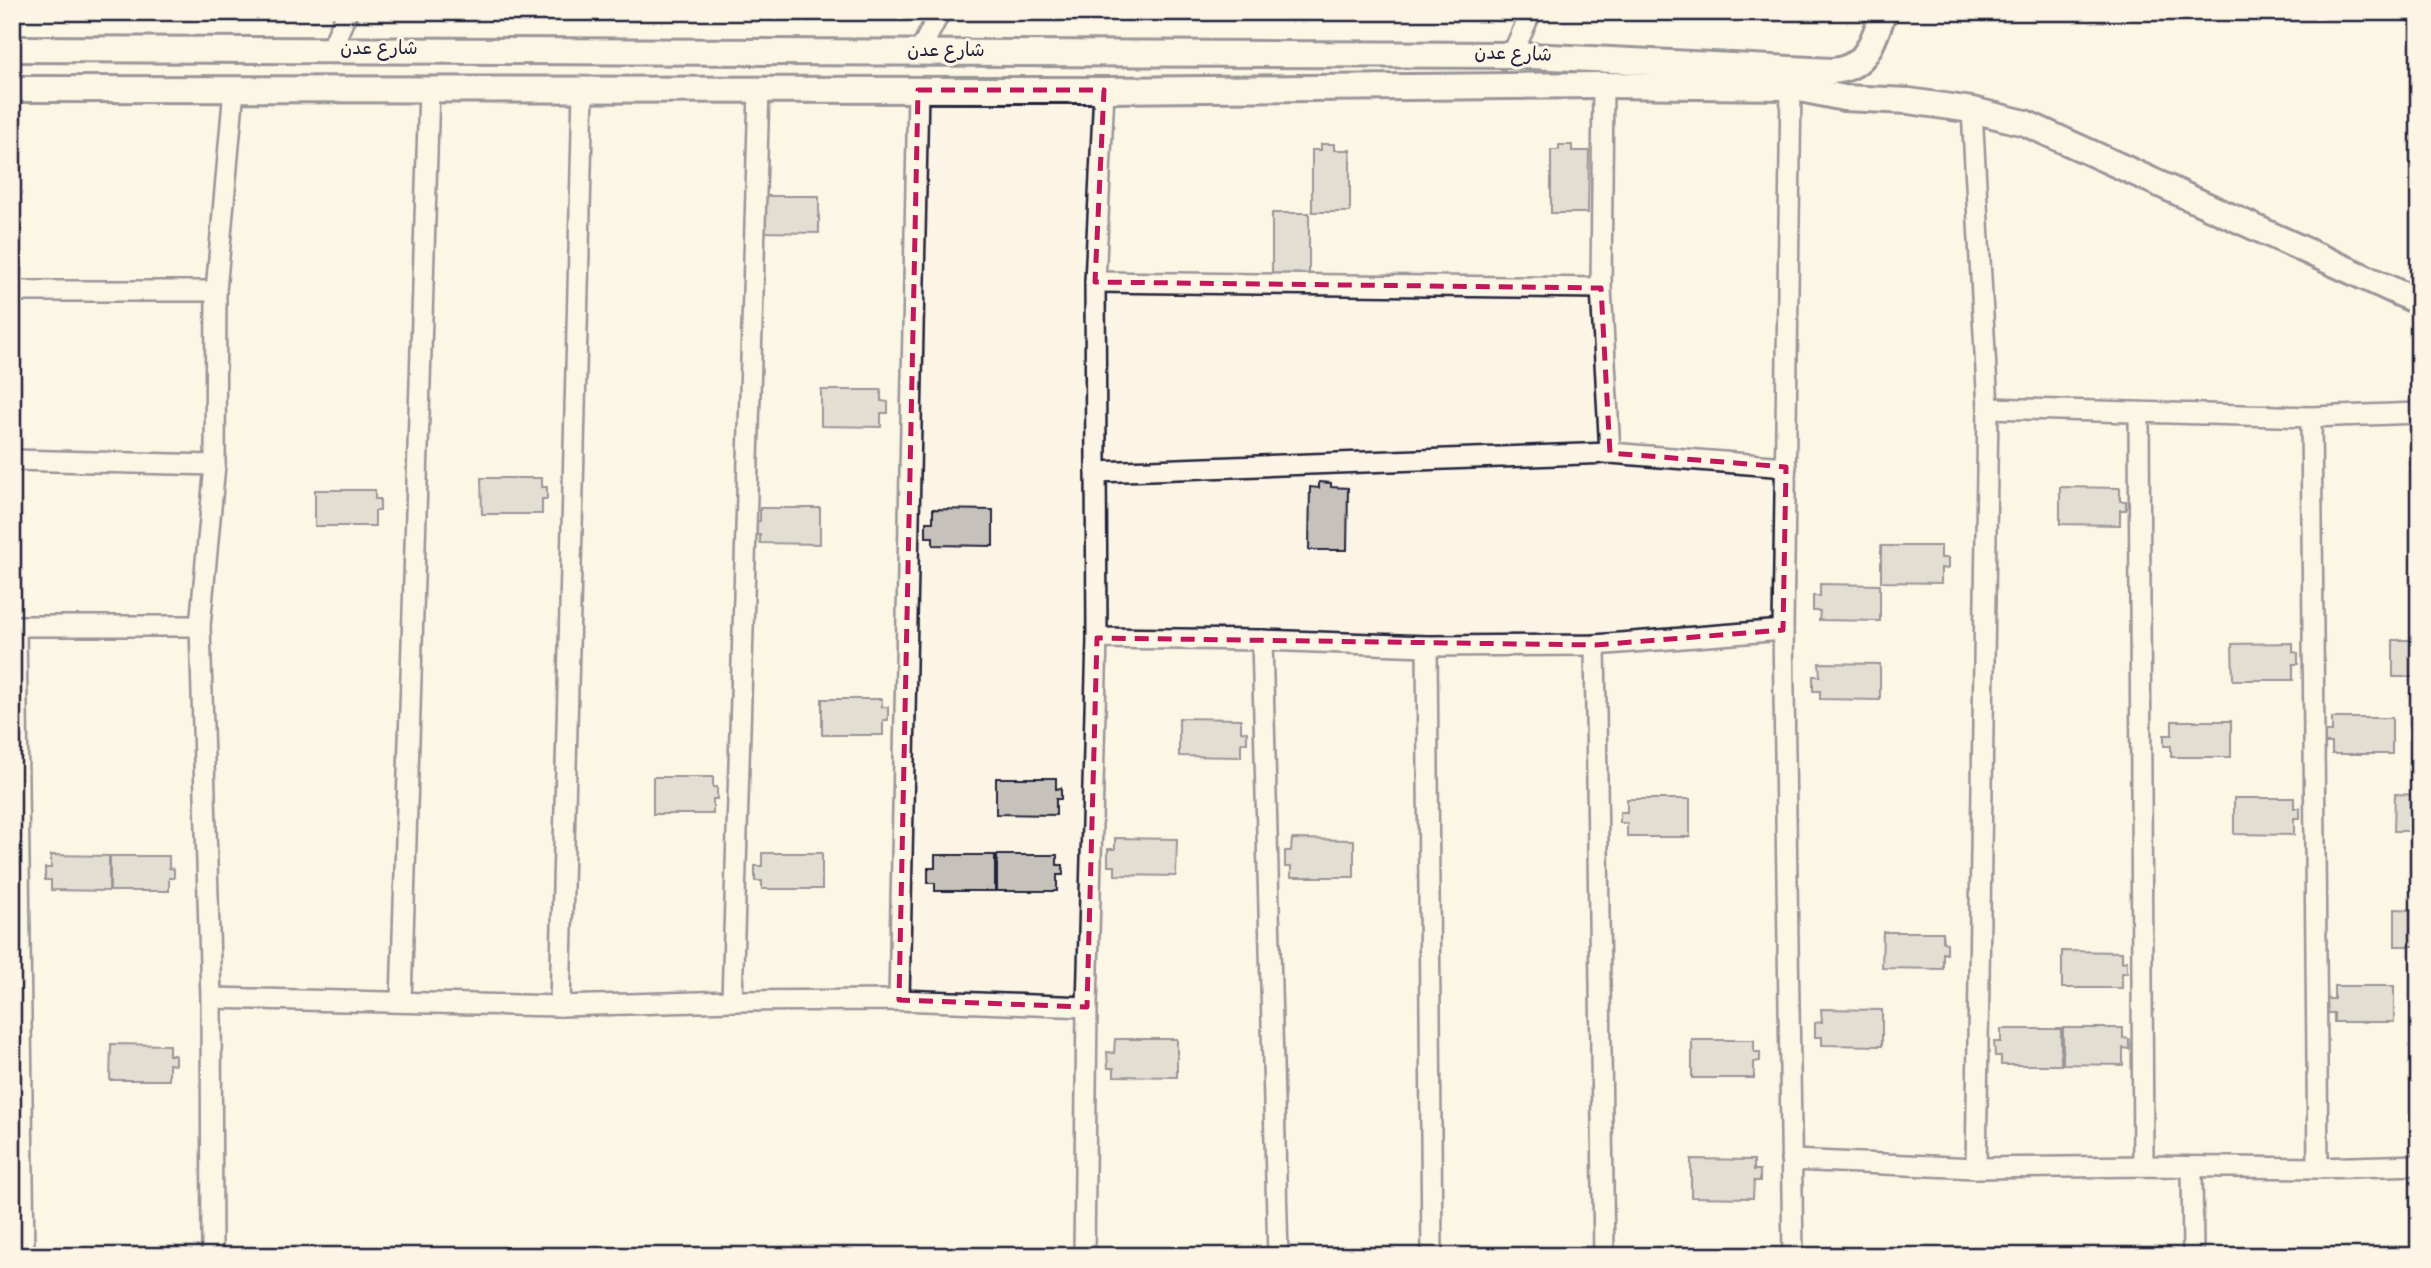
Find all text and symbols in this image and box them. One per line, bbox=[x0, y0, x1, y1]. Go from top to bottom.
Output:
street label: شارع عدن bbox=[340, 39, 418, 62]
street label: شارع عدن bbox=[907, 41, 985, 64]
street label: شارع عدن bbox=[1474, 43, 1552, 69]

